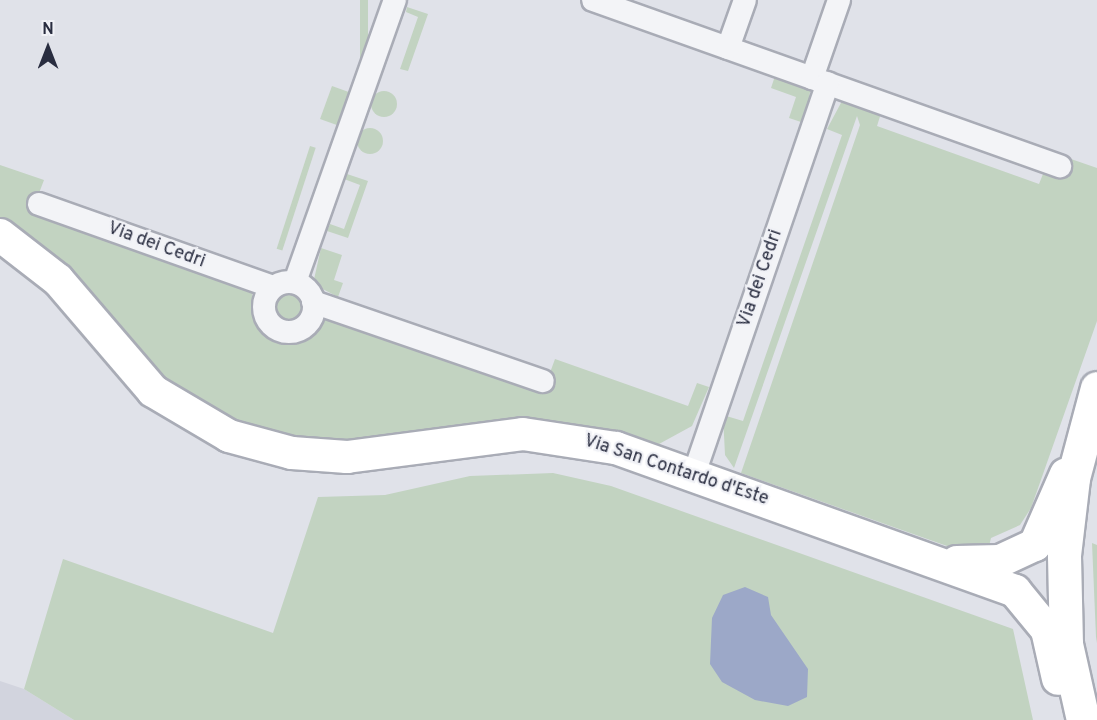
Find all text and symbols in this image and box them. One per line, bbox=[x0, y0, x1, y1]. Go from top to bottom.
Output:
north arrow bbox=[18, 18, 78, 78]
text: N bbox=[42, 20, 54, 40]
street label: Via dei Cedri bbox=[104, 218, 208, 274]
street label: Via dei Cedri bbox=[734, 227, 788, 331]
street label: Via San Contardo d'Este bbox=[581, 431, 771, 511]

